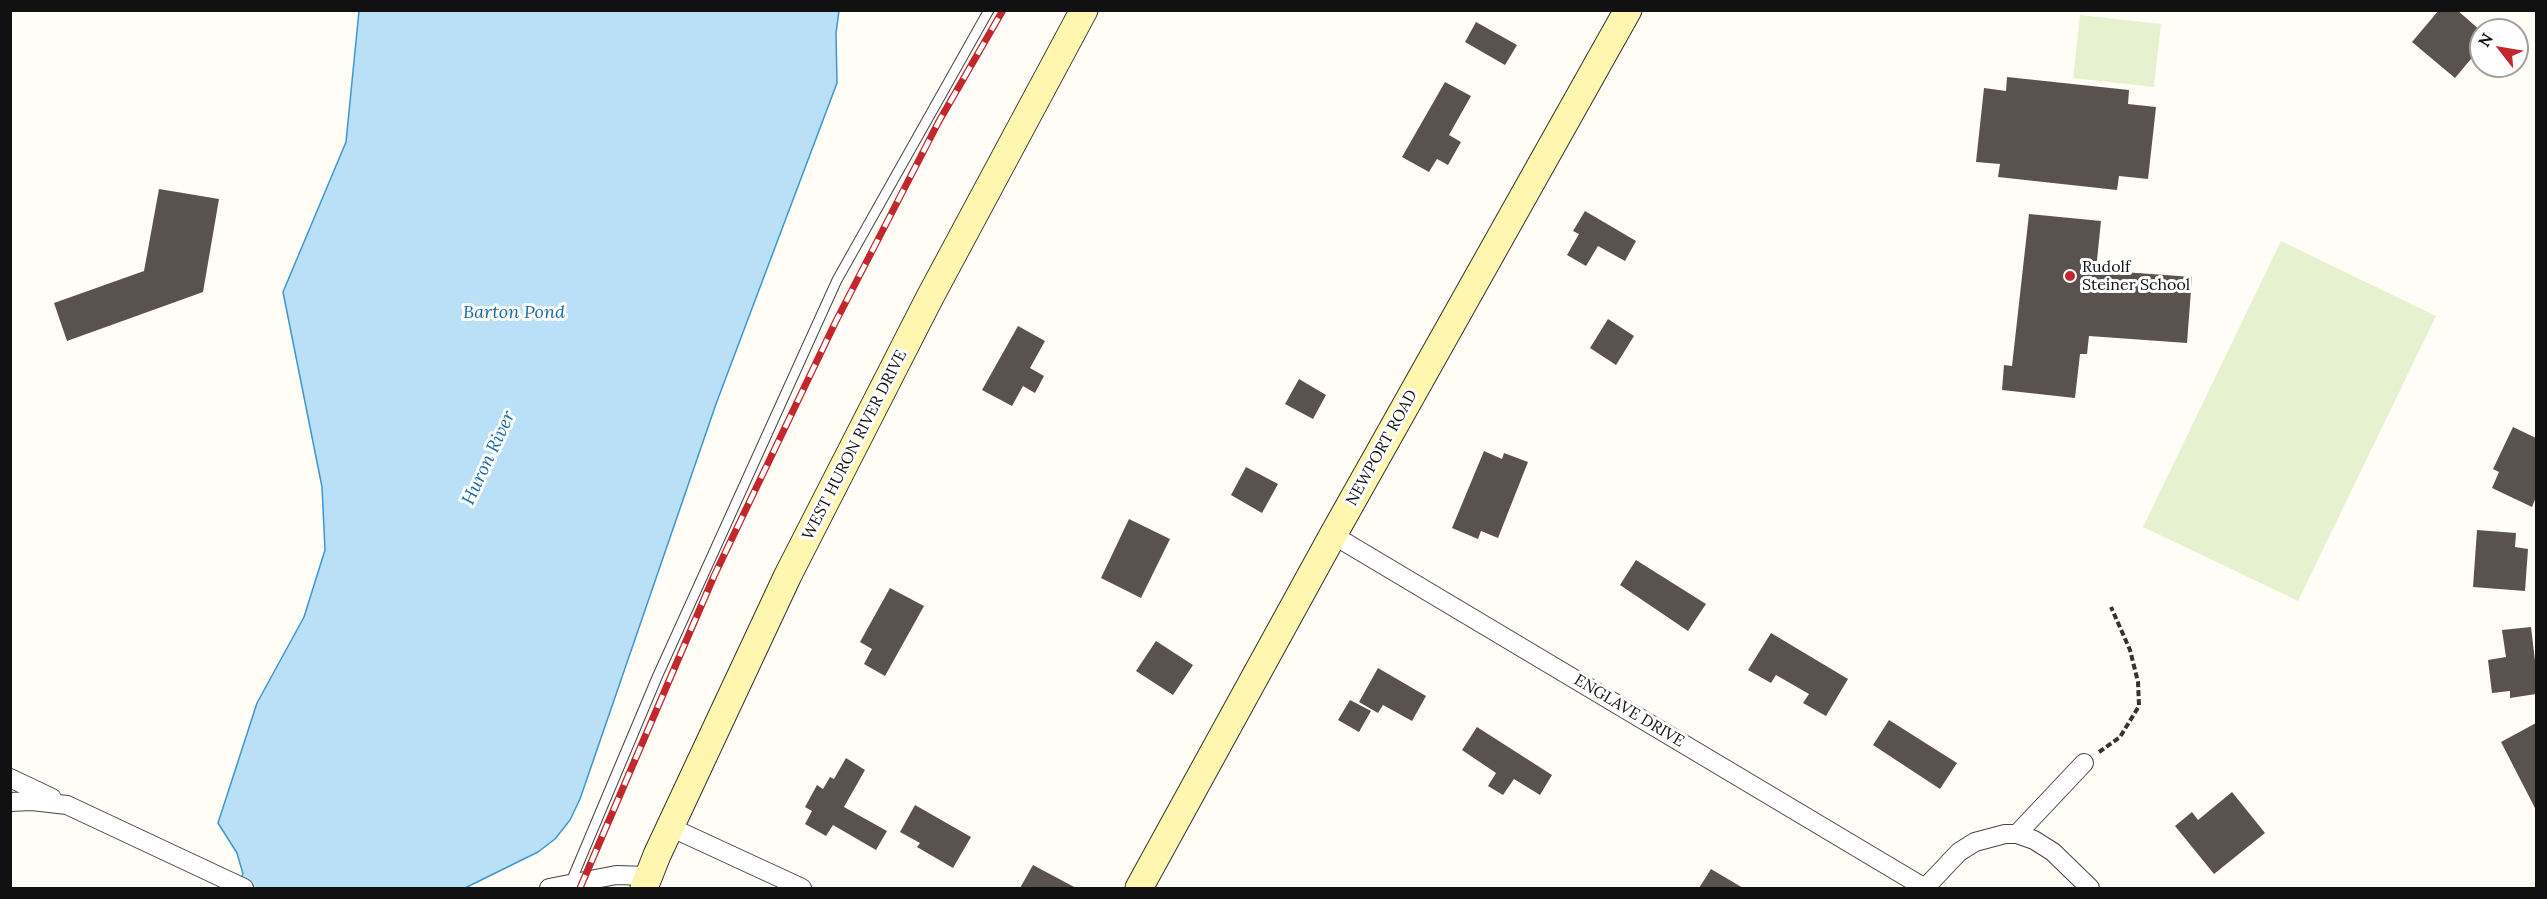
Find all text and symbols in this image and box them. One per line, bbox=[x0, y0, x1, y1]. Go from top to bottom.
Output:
north arrow bbox=[2469, 18, 2529, 78]
text: N bbox=[2474, 29, 2497, 50]
place label: Rudolf Steiner School bbox=[2082, 257, 2190, 295]
marker: Rudolf Steiner School bbox=[2063, 269, 2077, 283]
water label: Barton Pond bbox=[463, 302, 565, 324]
street label: WEST HURON RIVER DRIVE bbox=[799, 347, 911, 543]
street label: NEWPORT ROAD bbox=[1342, 387, 1422, 509]
water label: Huron River bbox=[458, 408, 520, 508]
street label: ENGLAVE DRIVE bbox=[1570, 670, 1688, 752]

